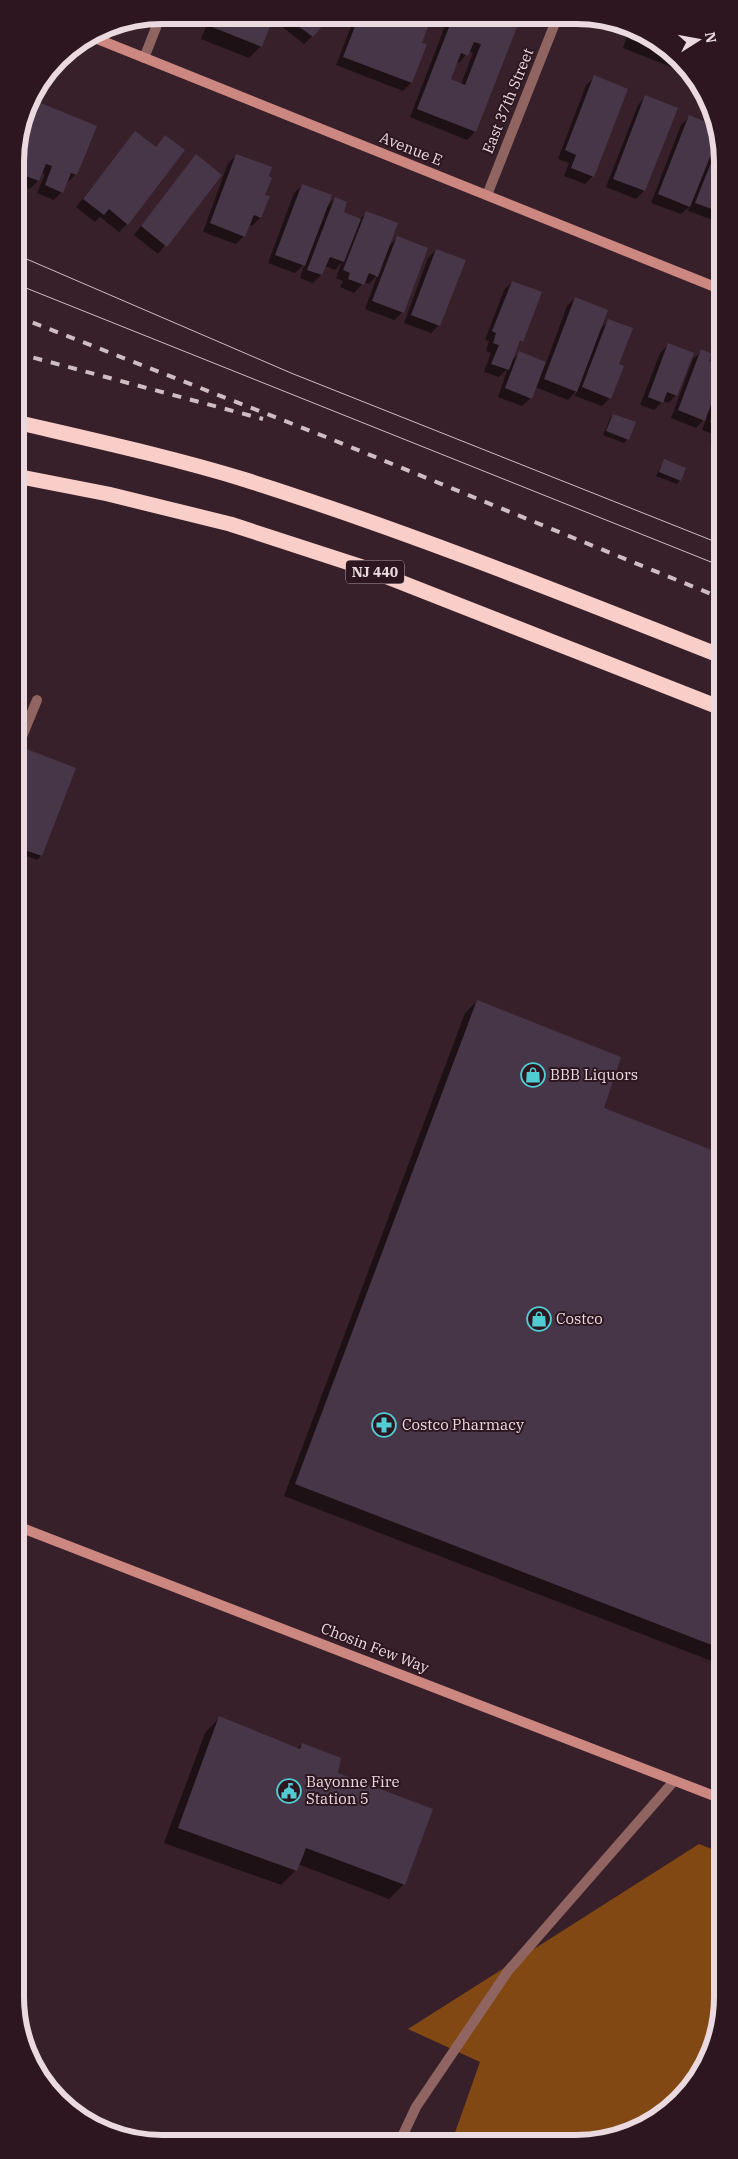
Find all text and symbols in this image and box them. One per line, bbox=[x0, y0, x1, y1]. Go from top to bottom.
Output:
north arrow bbox=[673, 15, 723, 65]
text: N bbox=[701, 30, 721, 45]
street label: East 37th Street bbox=[478, 45, 537, 156]
street label: Avenue E bbox=[377, 127, 445, 170]
road number: NJ 440 bbox=[346, 560, 404, 584]
shop icon: BBB Liquors bbox=[520, 1062, 546, 1088]
place label: BBB Liquors bbox=[550, 1065, 638, 1084]
shop icon: Costco bbox=[526, 1306, 552, 1332]
place label: Costco bbox=[556, 1309, 603, 1328]
pharmacy icon: Costco Pharmacy bbox=[371, 1412, 397, 1438]
place label: Costco Pharmacy bbox=[402, 1415, 524, 1434]
street label: Chosin Few Way bbox=[318, 1618, 432, 1677]
place label: Bayonne Fire Station 5 bbox=[306, 1772, 400, 1808]
public building icon: Bayonne Fire Station 5 bbox=[276, 1778, 302, 1804]

